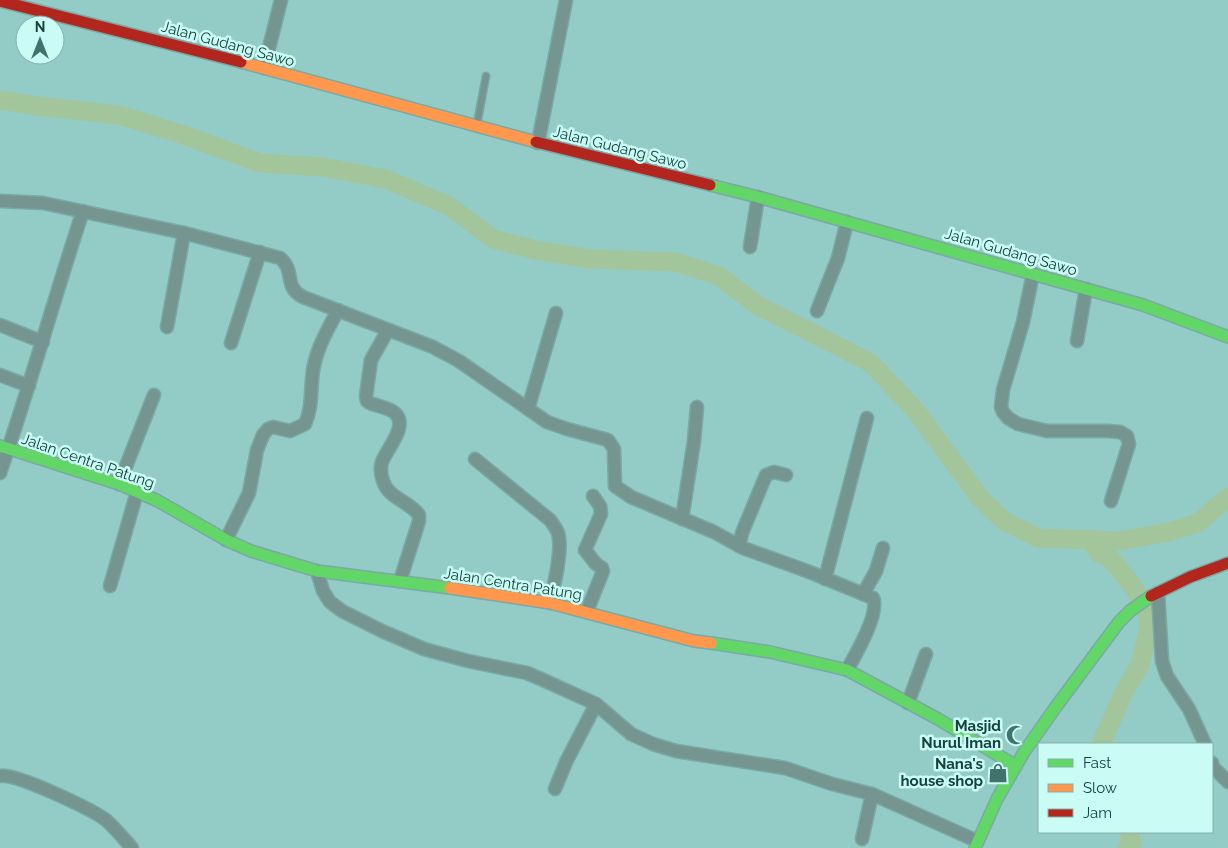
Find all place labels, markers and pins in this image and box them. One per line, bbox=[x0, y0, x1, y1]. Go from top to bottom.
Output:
place label: Masjid Nurul Iman bbox=[921, 717, 1001, 752]
mosque icon: Masjid Nurul Iman bbox=[1005, 724, 1027, 746]
place label: Nana's house shop bbox=[901, 755, 983, 790]
shop icon: Nana's house shop bbox=[987, 762, 1009, 784]

